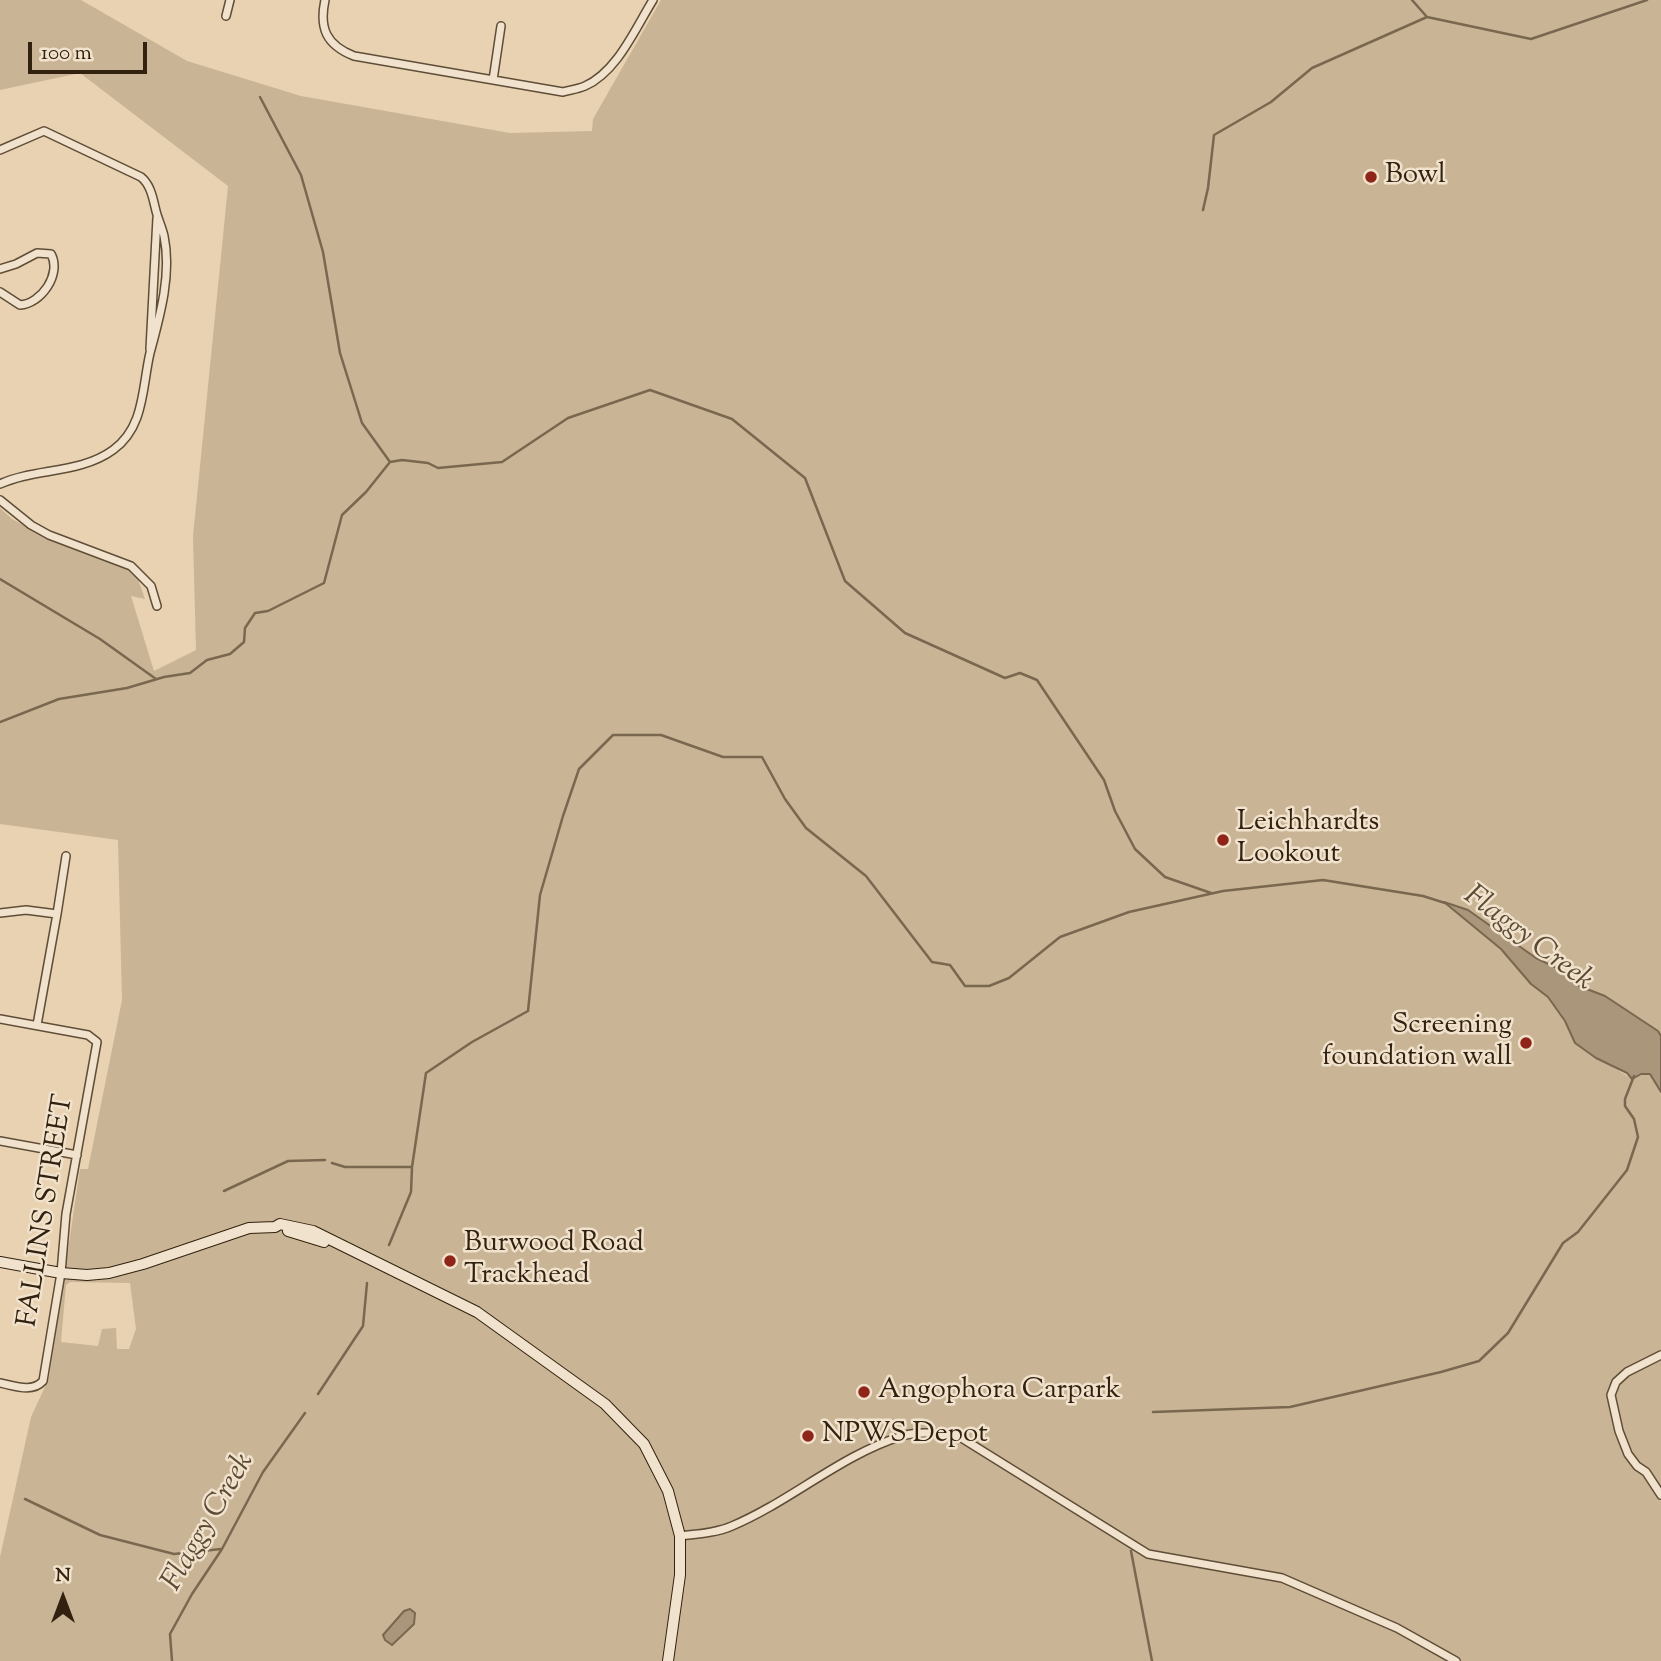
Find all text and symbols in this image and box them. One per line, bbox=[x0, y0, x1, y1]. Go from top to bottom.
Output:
scale bar bbox=[32, 28, 150, 72]
text: 100 m bbox=[41, 39, 92, 69]
place label: Bowl bbox=[1385, 160, 1446, 194]
marker: Bowl bbox=[1363, 169, 1379, 185]
place label: Leichhardts Lookout bbox=[1237, 807, 1379, 873]
marker: Leichhardts Lookout bbox=[1215, 832, 1231, 848]
water label: Flaggy Creek bbox=[1455, 879, 1599, 1001]
place label: Screening foundation wall bbox=[1322, 1010, 1512, 1076]
marker: Screening foundation wall bbox=[1518, 1035, 1534, 1051]
street label: FALLINS STREET bbox=[13, 1093, 83, 1329]
place label: Burwood Road Trackhead bbox=[464, 1228, 644, 1294]
marker: Burwood Road Trackhead bbox=[442, 1253, 458, 1269]
place label: Angophora Carpark bbox=[878, 1375, 1121, 1409]
marker: Angophora Carpark bbox=[856, 1384, 872, 1400]
place label: NPWS Depot bbox=[822, 1419, 988, 1453]
marker: NPWS Depot bbox=[800, 1428, 816, 1444]
water label: Flaggy Creek bbox=[156, 1448, 264, 1598]
north arrow bbox=[28, 1563, 98, 1633]
text: N bbox=[55, 1563, 71, 1590]

